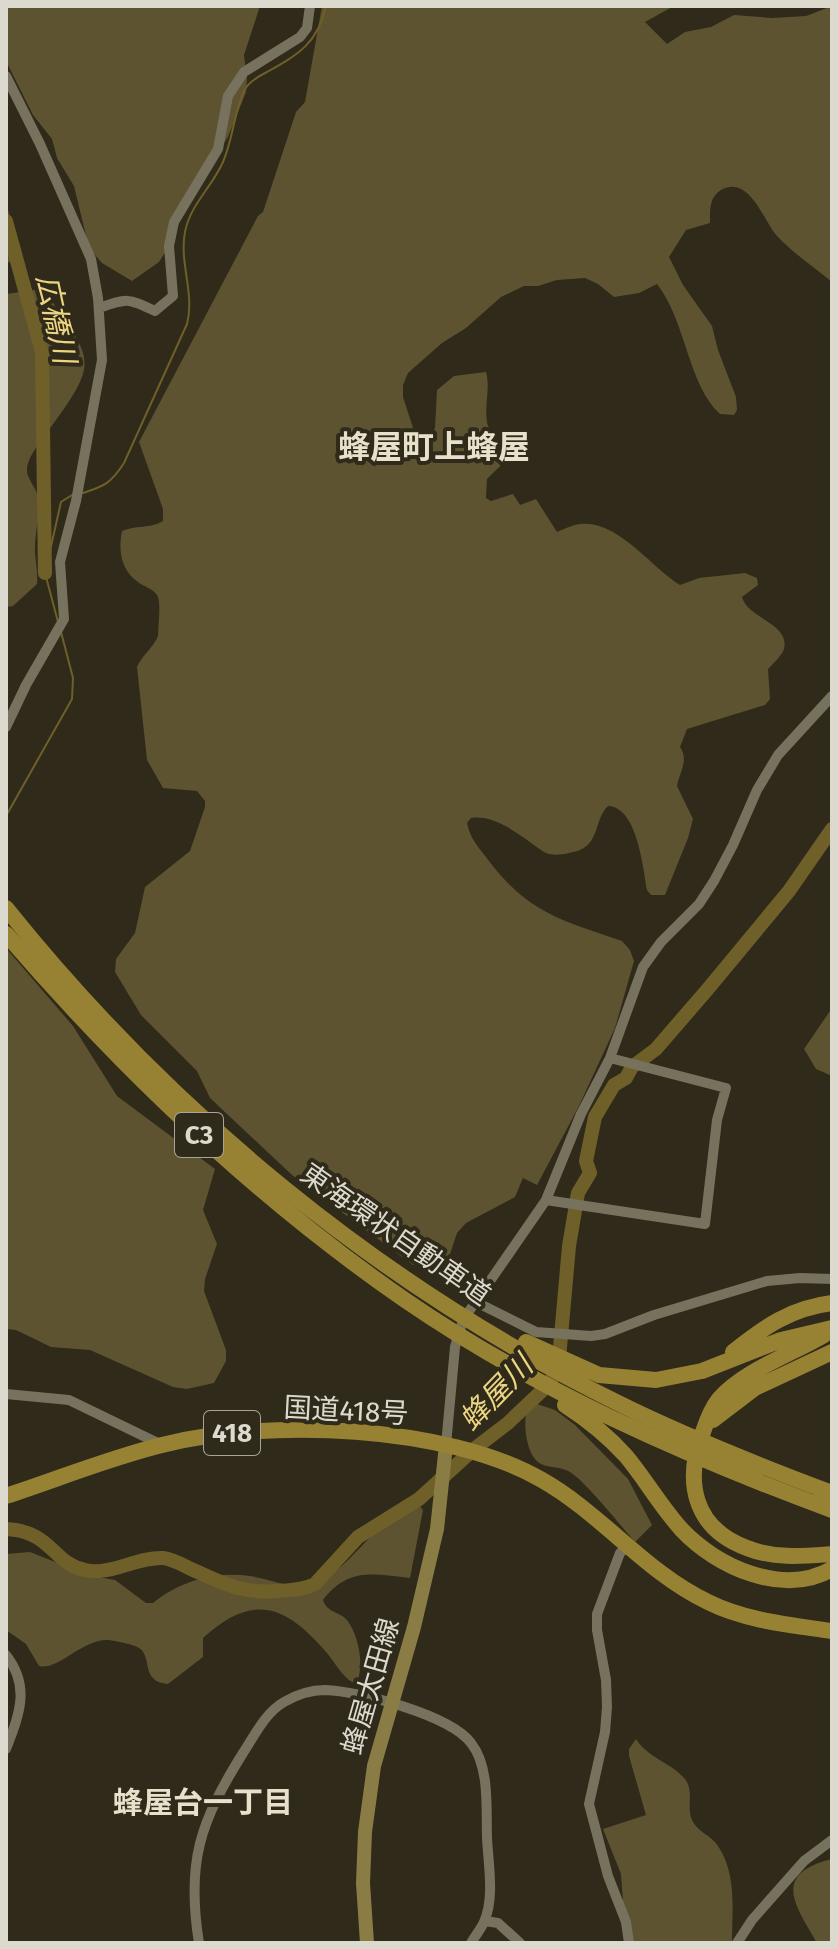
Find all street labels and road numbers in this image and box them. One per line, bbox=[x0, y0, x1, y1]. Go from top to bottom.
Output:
road number: C3 bbox=[175, 1113, 223, 1157]
street label: 東海環状自動車道 bbox=[294, 1157, 497, 1312]
street label: 国道418号 bbox=[283, 1391, 409, 1430]
road number: 418 bbox=[204, 1411, 260, 1455]
street label: 蜂屋太田線 bbox=[335, 1614, 406, 1758]

